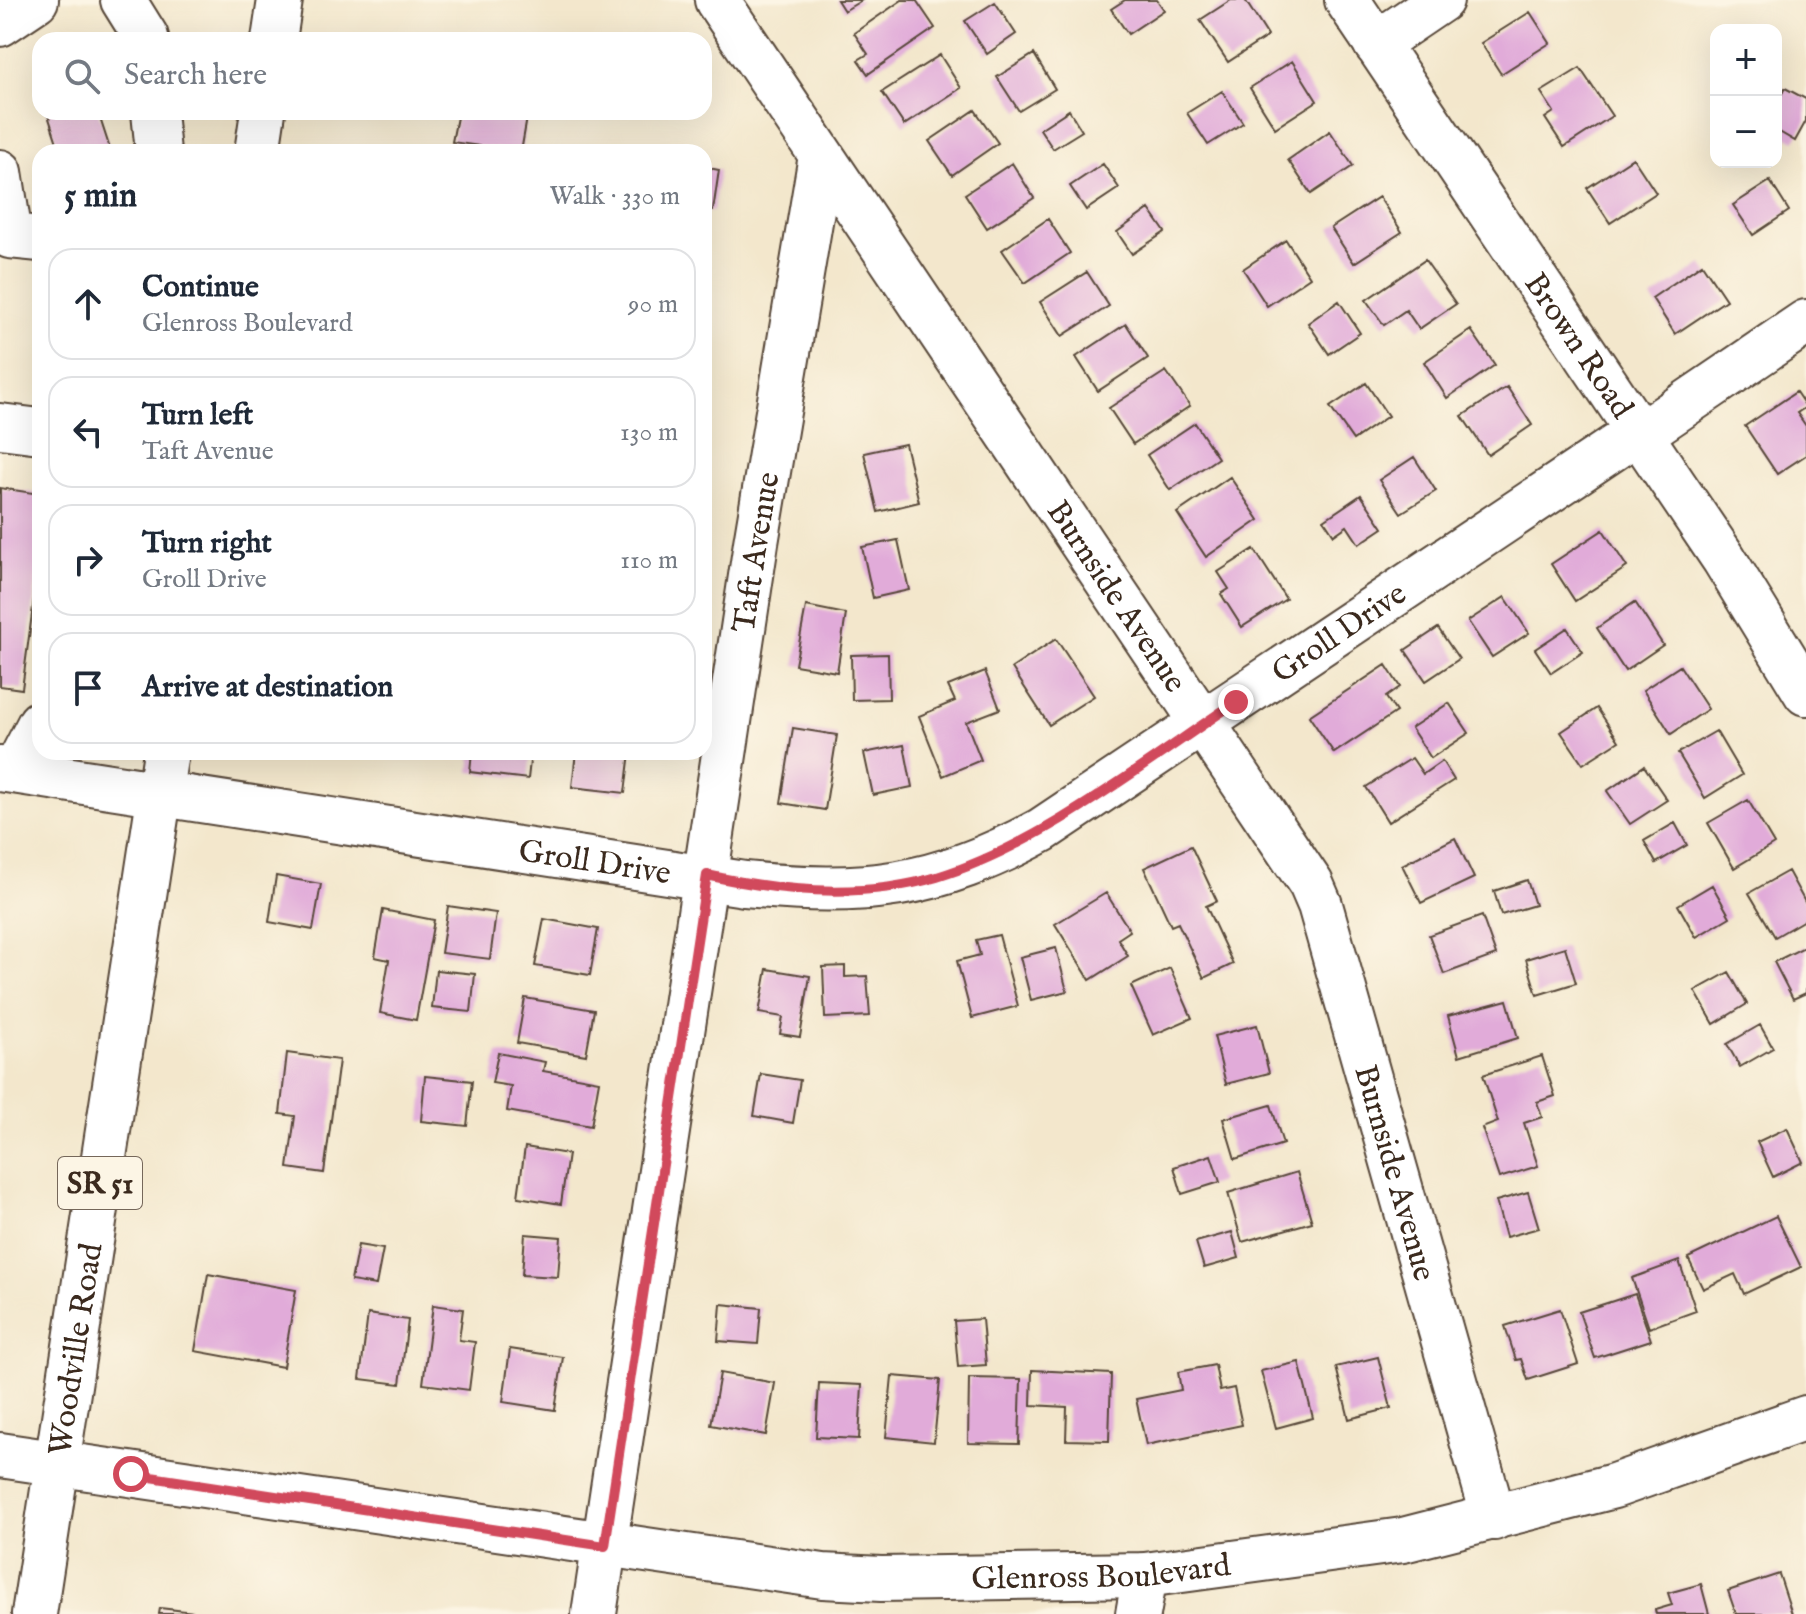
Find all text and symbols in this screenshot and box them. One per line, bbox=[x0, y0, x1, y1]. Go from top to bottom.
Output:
map controls bbox=[1710, 24, 1782, 168]
button: + bbox=[1710, 24, 1782, 96]
search box bbox=[32, 32, 712, 120]
icon: search bbox=[60, 54, 104, 98]
text: Search here bbox=[124, 57, 267, 95]
button: − bbox=[1710, 96, 1782, 168]
text: 5 min bbox=[64, 175, 137, 218]
text: Walk · 330 m bbox=[550, 180, 680, 213]
street label: Brown Road bbox=[1514, 266, 1642, 428]
text: Continue bbox=[142, 269, 259, 307]
icon: ahead bbox=[66, 282, 110, 326]
text: 90 m bbox=[628, 288, 678, 321]
text: Glenross Boulevard bbox=[142, 307, 353, 340]
text: Turn left bbox=[142, 397, 253, 435]
icon: left bbox=[66, 410, 110, 454]
text: 130 m bbox=[620, 416, 678, 449]
text: Taft Avenue bbox=[142, 435, 274, 468]
street label: Taft Avenue bbox=[725, 469, 791, 636]
street label: Burnside Avenue bbox=[1036, 493, 1195, 701]
text: Turn right bbox=[142, 525, 272, 563]
icon: right bbox=[66, 538, 110, 582]
text: 110 m bbox=[620, 544, 678, 577]
text: Groll Drive bbox=[142, 563, 267, 596]
street label: Groll Drive bbox=[1265, 574, 1415, 694]
icon: arrive bbox=[66, 666, 110, 710]
text: Arrive at destination bbox=[142, 669, 393, 707]
route end bbox=[1218, 684, 1254, 720]
street label: Groll Drive bbox=[516, 831, 673, 895]
street label: Burnside Avenue bbox=[1343, 1060, 1444, 1286]
road number: SR 51 bbox=[58, 1157, 142, 1209]
street label: Woodville Road bbox=[41, 1239, 114, 1459]
route start bbox=[113, 1456, 149, 1492]
street label: Glenross Boulevard bbox=[971, 1546, 1234, 1601]

